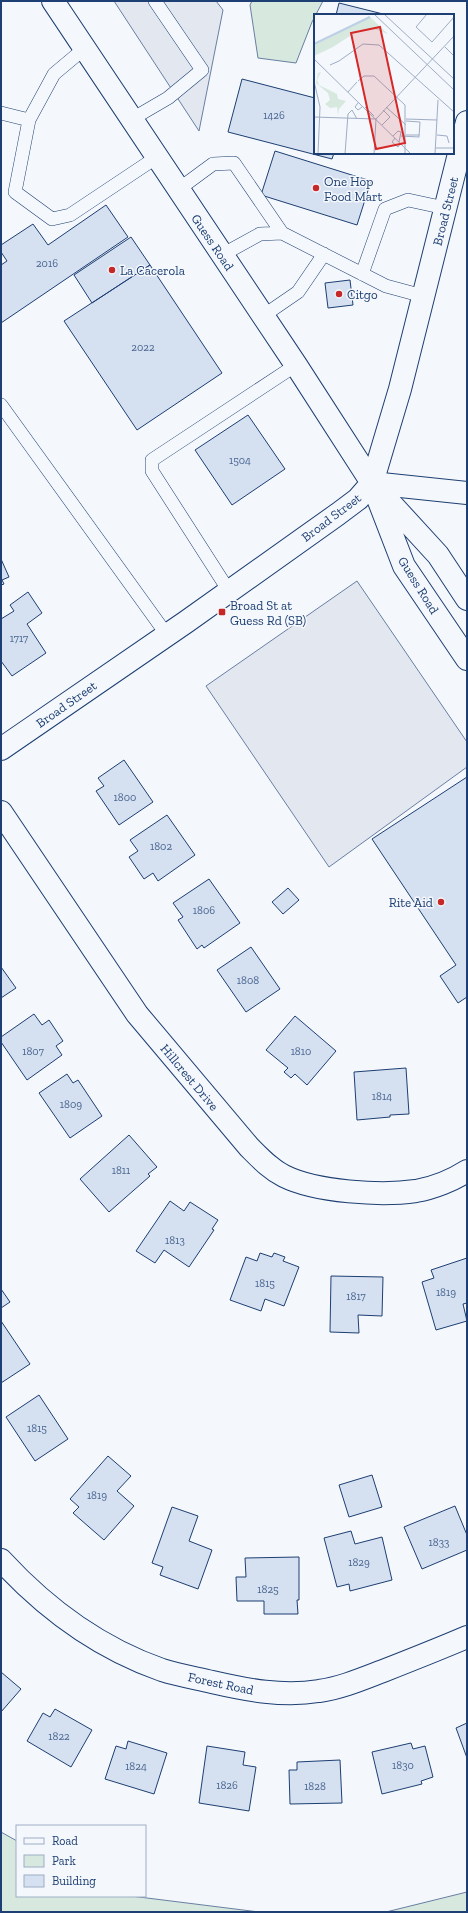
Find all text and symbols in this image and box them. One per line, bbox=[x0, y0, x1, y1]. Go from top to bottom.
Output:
inset map bbox=[314, 14, 454, 154]
house number: 1426 bbox=[263, 109, 285, 122]
place label: One Hop Food Mart bbox=[324, 174, 382, 204]
street label: Broad Street bbox=[430, 175, 461, 247]
marker: One Hop Food Mart bbox=[311, 183, 321, 193]
street label: Guess Road bbox=[188, 211, 237, 273]
house number: 2016 bbox=[36, 257, 58, 270]
place label: La Cacerola bbox=[120, 263, 186, 278]
marker: La Cacerola bbox=[107, 265, 117, 275]
place label: Citgo bbox=[347, 287, 378, 302]
marker: Citgo bbox=[334, 289, 344, 299]
house number: 2022 bbox=[131, 341, 155, 354]
house number: 1504 bbox=[229, 454, 251, 467]
street label: Broad Street bbox=[299, 490, 364, 545]
street label: Guess Road bbox=[395, 554, 442, 617]
place label: Broad St at Guess Rd (SB) bbox=[230, 598, 306, 628]
marker: Broad St at Guess Rd (SB) bbox=[217, 607, 227, 617]
house number: 1717 bbox=[10, 632, 28, 645]
street label: Broad Street bbox=[33, 678, 100, 731]
house number: 1800 bbox=[114, 791, 136, 804]
house number: 1802 bbox=[150, 840, 172, 853]
place label: Rite Aid bbox=[389, 895, 433, 910]
marker: Rite Aid bbox=[436, 897, 446, 907]
house number: 1806 bbox=[193, 904, 215, 917]
house number: 1808 bbox=[237, 974, 259, 987]
street label: Hillcrest Drive bbox=[158, 1041, 222, 1114]
house number: 1807 bbox=[22, 1045, 44, 1058]
house number: 1810 bbox=[291, 1045, 311, 1058]
house number: 1814 bbox=[372, 1090, 392, 1103]
house number: 1809 bbox=[60, 1098, 82, 1111]
house number: 1811 bbox=[112, 1164, 131, 1177]
house number: 1813 bbox=[165, 1234, 185, 1247]
house number: 1815 bbox=[255, 1277, 275, 1290]
house number: 1819 bbox=[436, 1286, 456, 1299]
house number: 1817 bbox=[346, 1290, 366, 1303]
house number: 1815 bbox=[27, 1422, 47, 1435]
house number: 1819 bbox=[87, 1489, 107, 1502]
house number: 1833 bbox=[429, 1536, 449, 1549]
house number: 1829 bbox=[348, 1556, 370, 1569]
house number: 1825 bbox=[257, 1583, 279, 1596]
street label: Forest Road bbox=[187, 1669, 255, 1698]
house number: 1822 bbox=[48, 1730, 70, 1743]
house number: 1830 bbox=[392, 1759, 414, 1772]
house number: 1824 bbox=[125, 1760, 147, 1773]
house number: 1826 bbox=[216, 1779, 238, 1792]
house number: 1828 bbox=[304, 1780, 326, 1793]
legend bbox=[16, 1825, 146, 1897]
text: Road bbox=[52, 1834, 78, 1848]
text: Park bbox=[52, 1854, 77, 1868]
text: Building bbox=[52, 1874, 96, 1888]

